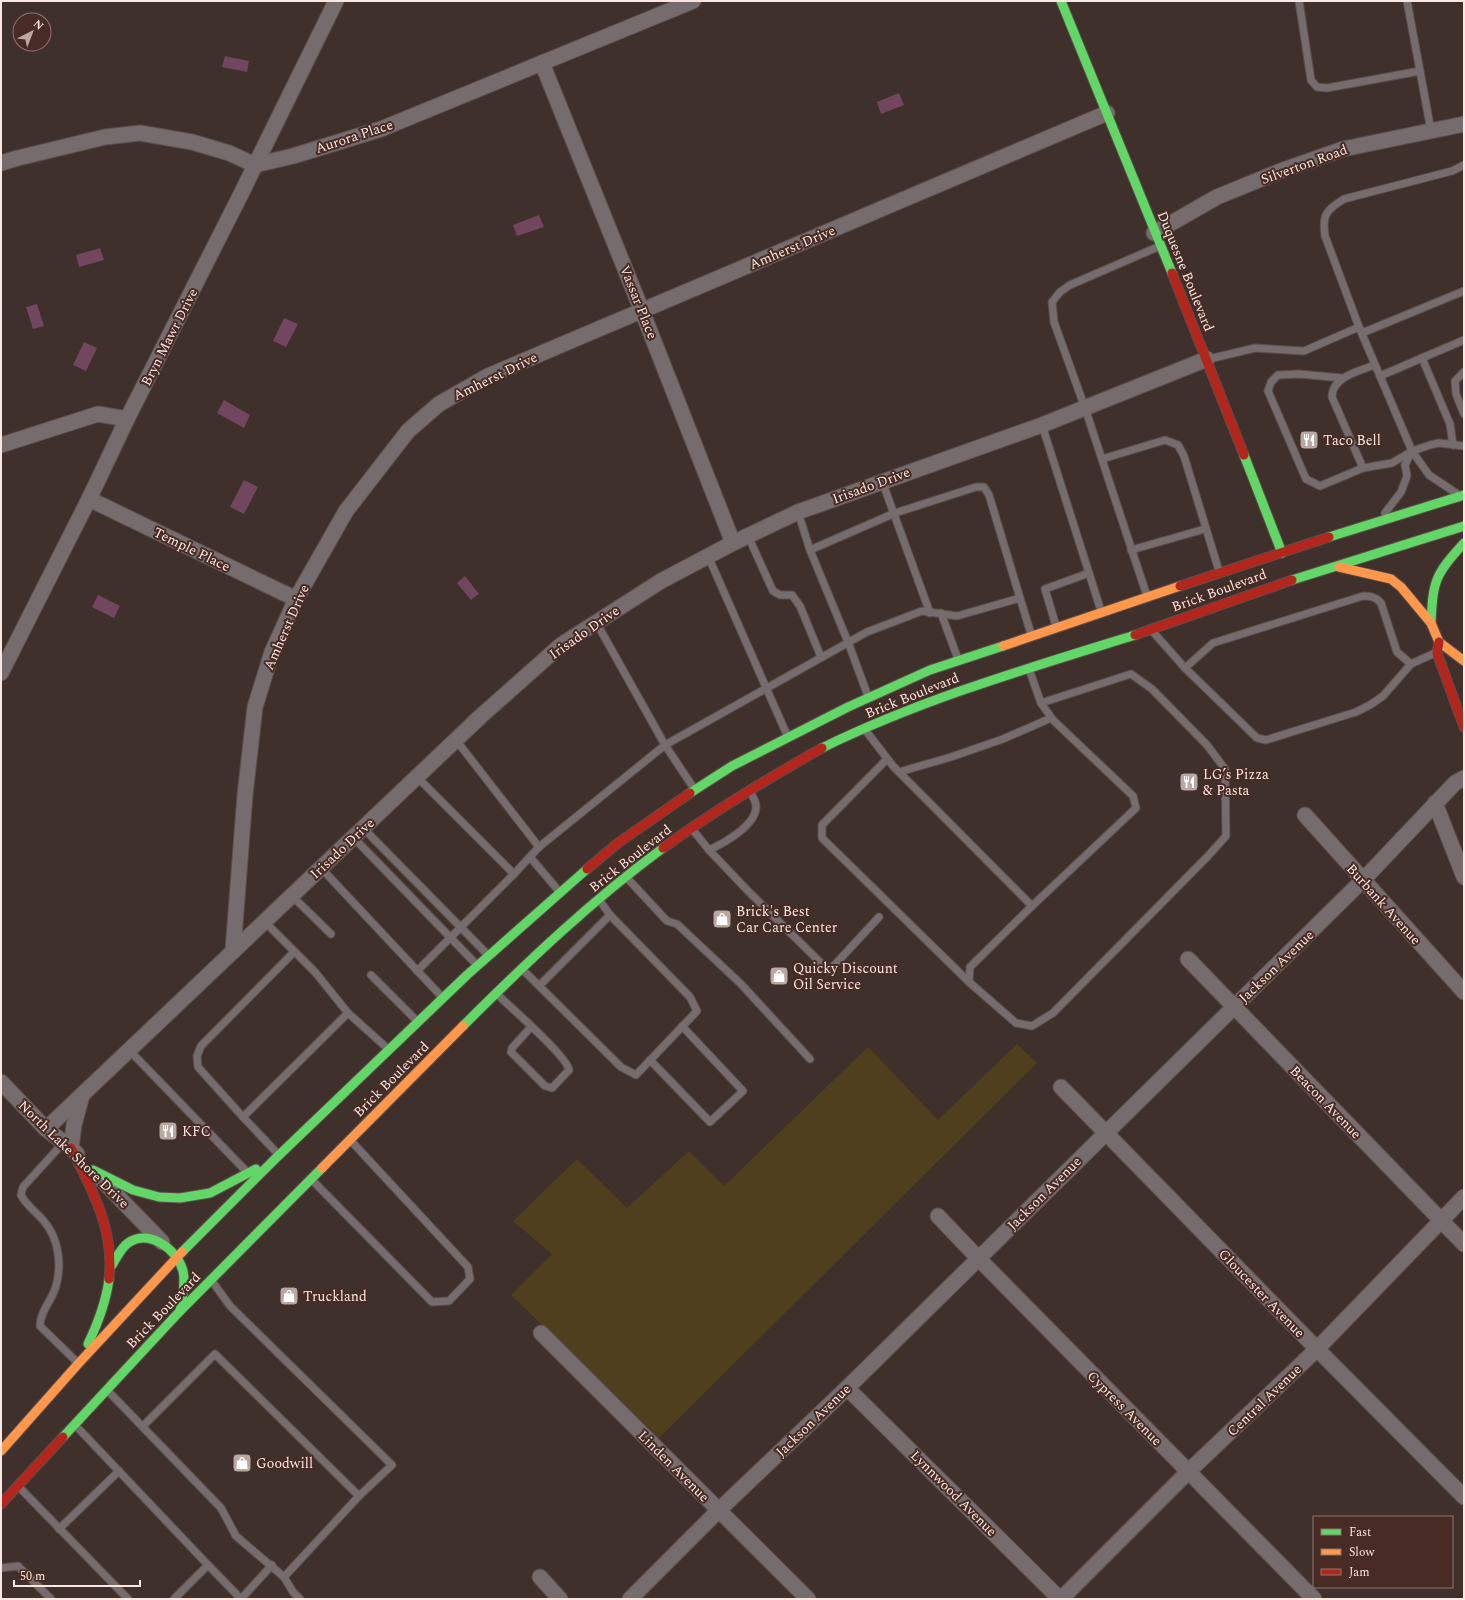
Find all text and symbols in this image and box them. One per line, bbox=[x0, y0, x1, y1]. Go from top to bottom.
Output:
north arrow bbox=[12, 12, 52, 52]
text: N bbox=[29, 16, 47, 34]
street label: Aurora Place bbox=[313, 114, 396, 159]
street label: Silverton Road bbox=[1258, 139, 1351, 190]
street label: Duquesne Boulevard bbox=[1152, 208, 1219, 335]
street label: Amherst Drive bbox=[746, 220, 839, 275]
street label: Vassar Place bbox=[614, 262, 663, 342]
street label: Bryn Mawr Drive bbox=[136, 284, 203, 390]
street label: Amherst Drive bbox=[449, 347, 541, 406]
restaurant icon: Taco Bell bbox=[1298, 429, 1320, 451]
place label: Taco Bell bbox=[1323, 430, 1381, 451]
street label: Irisado Drive bbox=[829, 462, 913, 509]
street label: Temple Place bbox=[150, 522, 234, 577]
street label: Brick Boulevard bbox=[1169, 563, 1270, 617]
street label: Amherst Drive bbox=[258, 581, 315, 673]
street label: Irisado Drive bbox=[545, 600, 624, 664]
street label: Brick Boulevard bbox=[862, 667, 963, 724]
place label: LG’s Pizza & Pasta bbox=[1203, 764, 1269, 801]
restaurant icon: LG’s Pizza & Pasta bbox=[1178, 771, 1200, 793]
street label: Irisado Drive bbox=[305, 813, 379, 884]
street label: Brick Boulevard bbox=[585, 819, 676, 897]
street label: Burbank Avenue bbox=[1341, 859, 1426, 950]
place label: Brick's Best Car Care Center bbox=[736, 901, 838, 938]
shop icon: Brick's Best Car Care Center bbox=[711, 908, 733, 930]
street label: Jackson Avenue bbox=[1234, 925, 1319, 1008]
place label: Quicky Discount Oil Service bbox=[793, 958, 898, 995]
shop icon: Quicky Discount Oil Service bbox=[768, 965, 790, 987]
street label: Brick Boulevard bbox=[349, 1037, 434, 1122]
street label: Beacon Avenue bbox=[1285, 1061, 1366, 1144]
street label: North Lake Shore Drive bbox=[13, 1096, 134, 1213]
restaurant icon: KFC bbox=[157, 1120, 179, 1142]
place label: KFC bbox=[182, 1121, 211, 1142]
street label: Jackson Avenue bbox=[1002, 1151, 1086, 1235]
street label: Gloucester Avenue bbox=[1214, 1244, 1310, 1343]
street label: Brick Boulevard bbox=[121, 1267, 206, 1354]
shop icon: Truckland bbox=[278, 1285, 300, 1307]
place label: Truckland bbox=[303, 1286, 367, 1307]
street label: Central Avenue bbox=[1222, 1359, 1307, 1441]
street label: Cypress Avenue bbox=[1082, 1366, 1167, 1451]
street label: Jackson Avenue bbox=[771, 1379, 856, 1462]
street label: Linden Avenue bbox=[633, 1426, 714, 1507]
street label: Lynnwood Avenue bbox=[906, 1445, 1002, 1542]
shop icon: Goodwill bbox=[231, 1452, 253, 1474]
place label: Goodwill bbox=[256, 1453, 313, 1474]
legend bbox=[1313, 1516, 1453, 1588]
text: Fast bbox=[1349, 1523, 1371, 1542]
text: Slow bbox=[1349, 1543, 1375, 1562]
scale bar bbox=[14, 1562, 140, 1588]
text: Jam bbox=[1349, 1563, 1370, 1582]
text: 50 m bbox=[20, 1567, 45, 1586]

